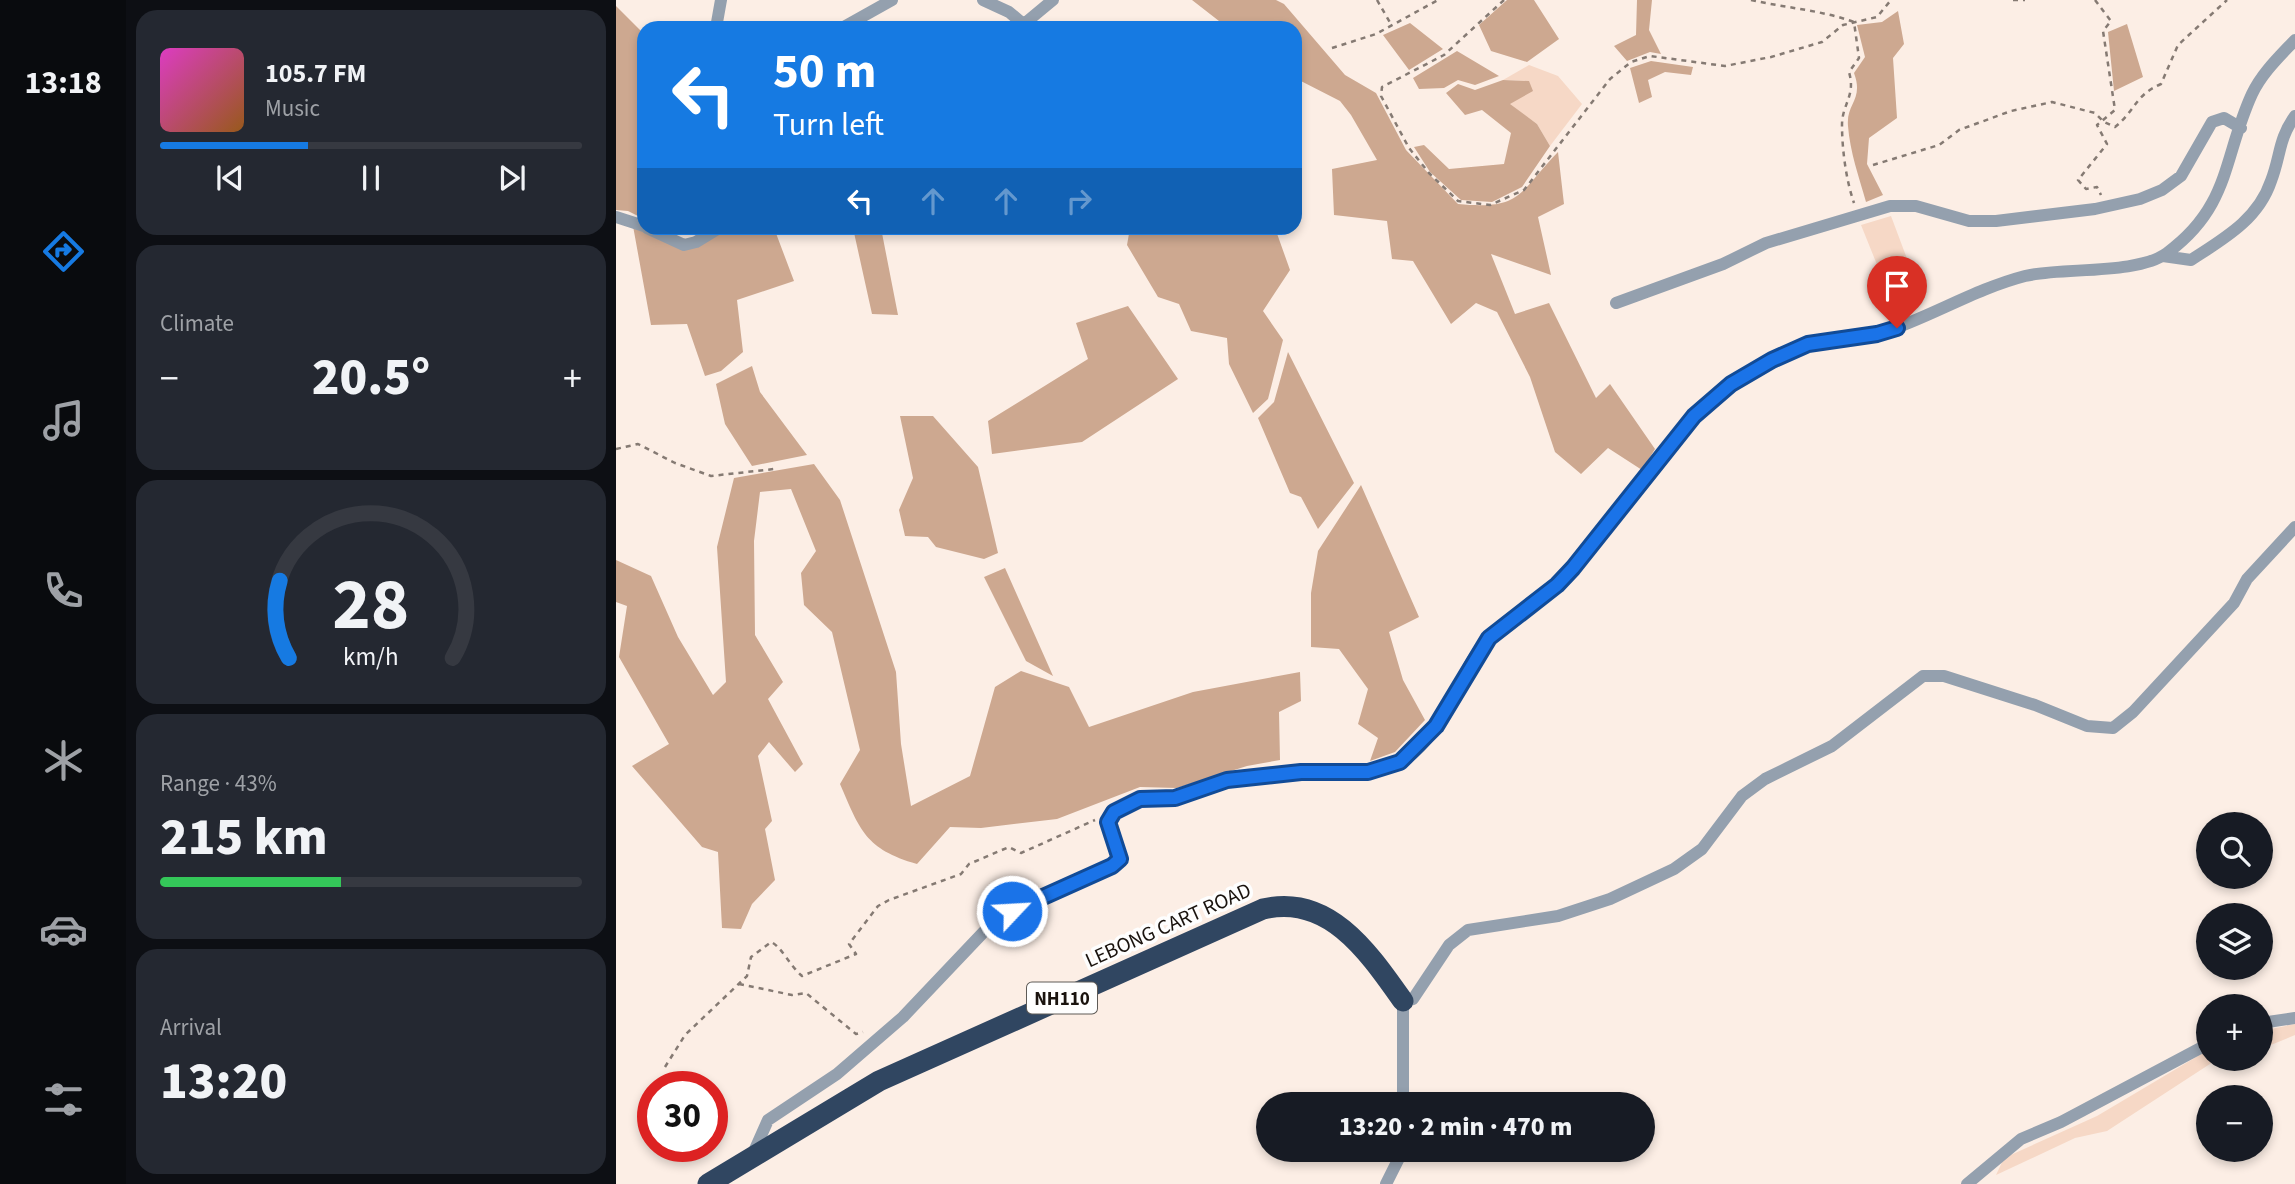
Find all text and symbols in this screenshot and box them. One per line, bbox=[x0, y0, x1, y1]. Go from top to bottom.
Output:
text: 50 m bbox=[773, 37, 877, 107]
icon: left bbox=[658, 49, 749, 140]
text: 105.7 FM bbox=[265, 55, 366, 92]
text: 13:18 bbox=[24, 60, 102, 106]
text: Music bbox=[265, 92, 320, 125]
text: Turn left bbox=[773, 102, 884, 148]
icon: previous bbox=[211, 159, 249, 197]
icon: pause bbox=[352, 159, 390, 197]
icon: next bbox=[493, 159, 531, 197]
icon: left bbox=[841, 182, 879, 220]
icon: ahead bbox=[914, 182, 952, 220]
icon: ahead bbox=[987, 182, 1025, 220]
icon: right bbox=[1060, 182, 1098, 220]
icon: directions bbox=[39, 227, 88, 276]
pin bbox=[1867, 256, 1927, 328]
icon: arrive bbox=[1878, 267, 1916, 305]
text: Climate bbox=[160, 307, 234, 340]
text: 20.5° bbox=[312, 341, 430, 415]
text: − bbox=[160, 352, 179, 406]
text: + bbox=[563, 352, 582, 406]
icon: music bbox=[39, 396, 88, 445]
text: 28 bbox=[333, 553, 409, 657]
icon: phone bbox=[39, 566, 88, 615]
text: km/h bbox=[343, 639, 399, 675]
icon: climate bbox=[39, 736, 88, 785]
text: Range · 43% bbox=[160, 767, 277, 800]
text: 215 km bbox=[160, 801, 328, 875]
map controls bbox=[2196, 812, 2273, 1162]
button: search bbox=[2196, 812, 2273, 889]
position arrow bbox=[975, 874, 1049, 948]
street label: LEBONG CART ROAD bbox=[1080, 875, 1256, 975]
button: layers bbox=[2196, 903, 2273, 980]
icon: car bbox=[39, 905, 88, 954]
road number: NH110 bbox=[1027, 982, 1097, 1014]
button: + bbox=[2196, 994, 2273, 1071]
text: Arrival bbox=[160, 1011, 222, 1044]
text: 13:20 bbox=[160, 1045, 287, 1119]
speed limit sign: 30 bbox=[637, 1071, 728, 1162]
icon: filters bbox=[39, 1075, 88, 1124]
button: − bbox=[2196, 1085, 2273, 1162]
text: 13:20 · 2 min · 470 m bbox=[1339, 1108, 1572, 1145]

